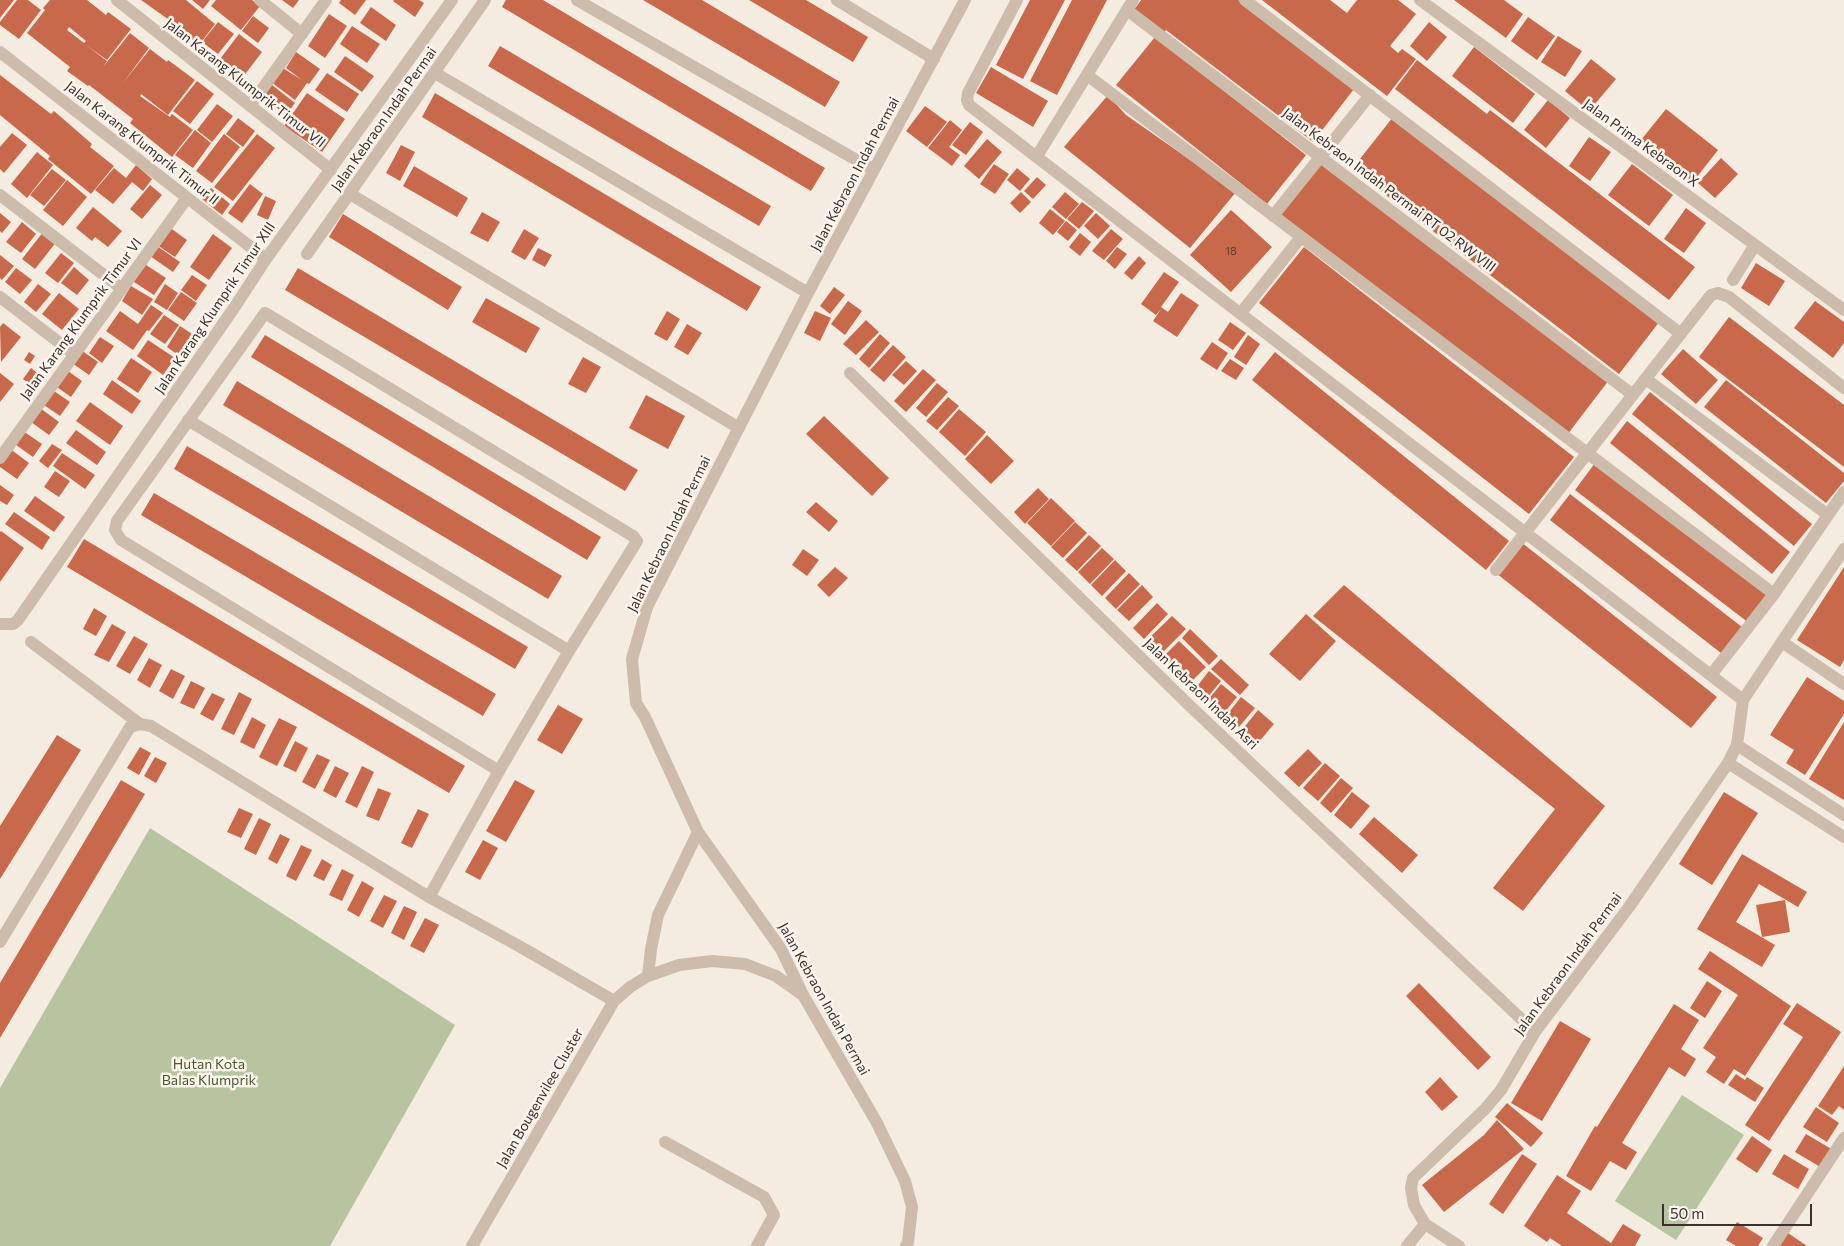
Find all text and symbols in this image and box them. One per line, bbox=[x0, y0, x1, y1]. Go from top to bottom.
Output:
street label: Jalan Karang Klumprik Timur VII bbox=[161, 15, 329, 151]
street label: Jalan Kebraon Indah Permai bbox=[328, 44, 440, 194]
street label: Jalan Karang Klumprik Timur II bbox=[62, 78, 222, 208]
street label: Jalan Kebraon Indah Permai bbox=[807, 94, 903, 254]
street label: Jalan Prima Kebraon X bbox=[1580, 95, 1702, 191]
street label: Jalan Kebraon Indah Permai RT 02 RW VIII bbox=[1279, 104, 1499, 276]
street label: Jalan Karang Klumprik Timur XIII bbox=[151, 219, 279, 397]
street label: Jalan Karang Klumprik Timur VI bbox=[17, 235, 145, 403]
house number: 18 bbox=[1225, 244, 1237, 258]
street label: Jalan Kebraon Indah Permai bbox=[624, 453, 714, 615]
street label: Jalan Kebraon Indah Asri bbox=[1140, 635, 1262, 753]
street label: Jalan Kebraon Indah Permai bbox=[1511, 889, 1625, 1039]
street label: Jalan Kebraon Indah Permai bbox=[775, 920, 873, 1078]
street label: Jalan Bougenvilee Cluster bbox=[493, 1025, 587, 1171]
park label: Hutan Kota Balas Klumprik bbox=[162, 1056, 256, 1088]
scale bar bbox=[1664, 1194, 1814, 1226]
text: 50 m bbox=[1670, 1204, 1704, 1222]

